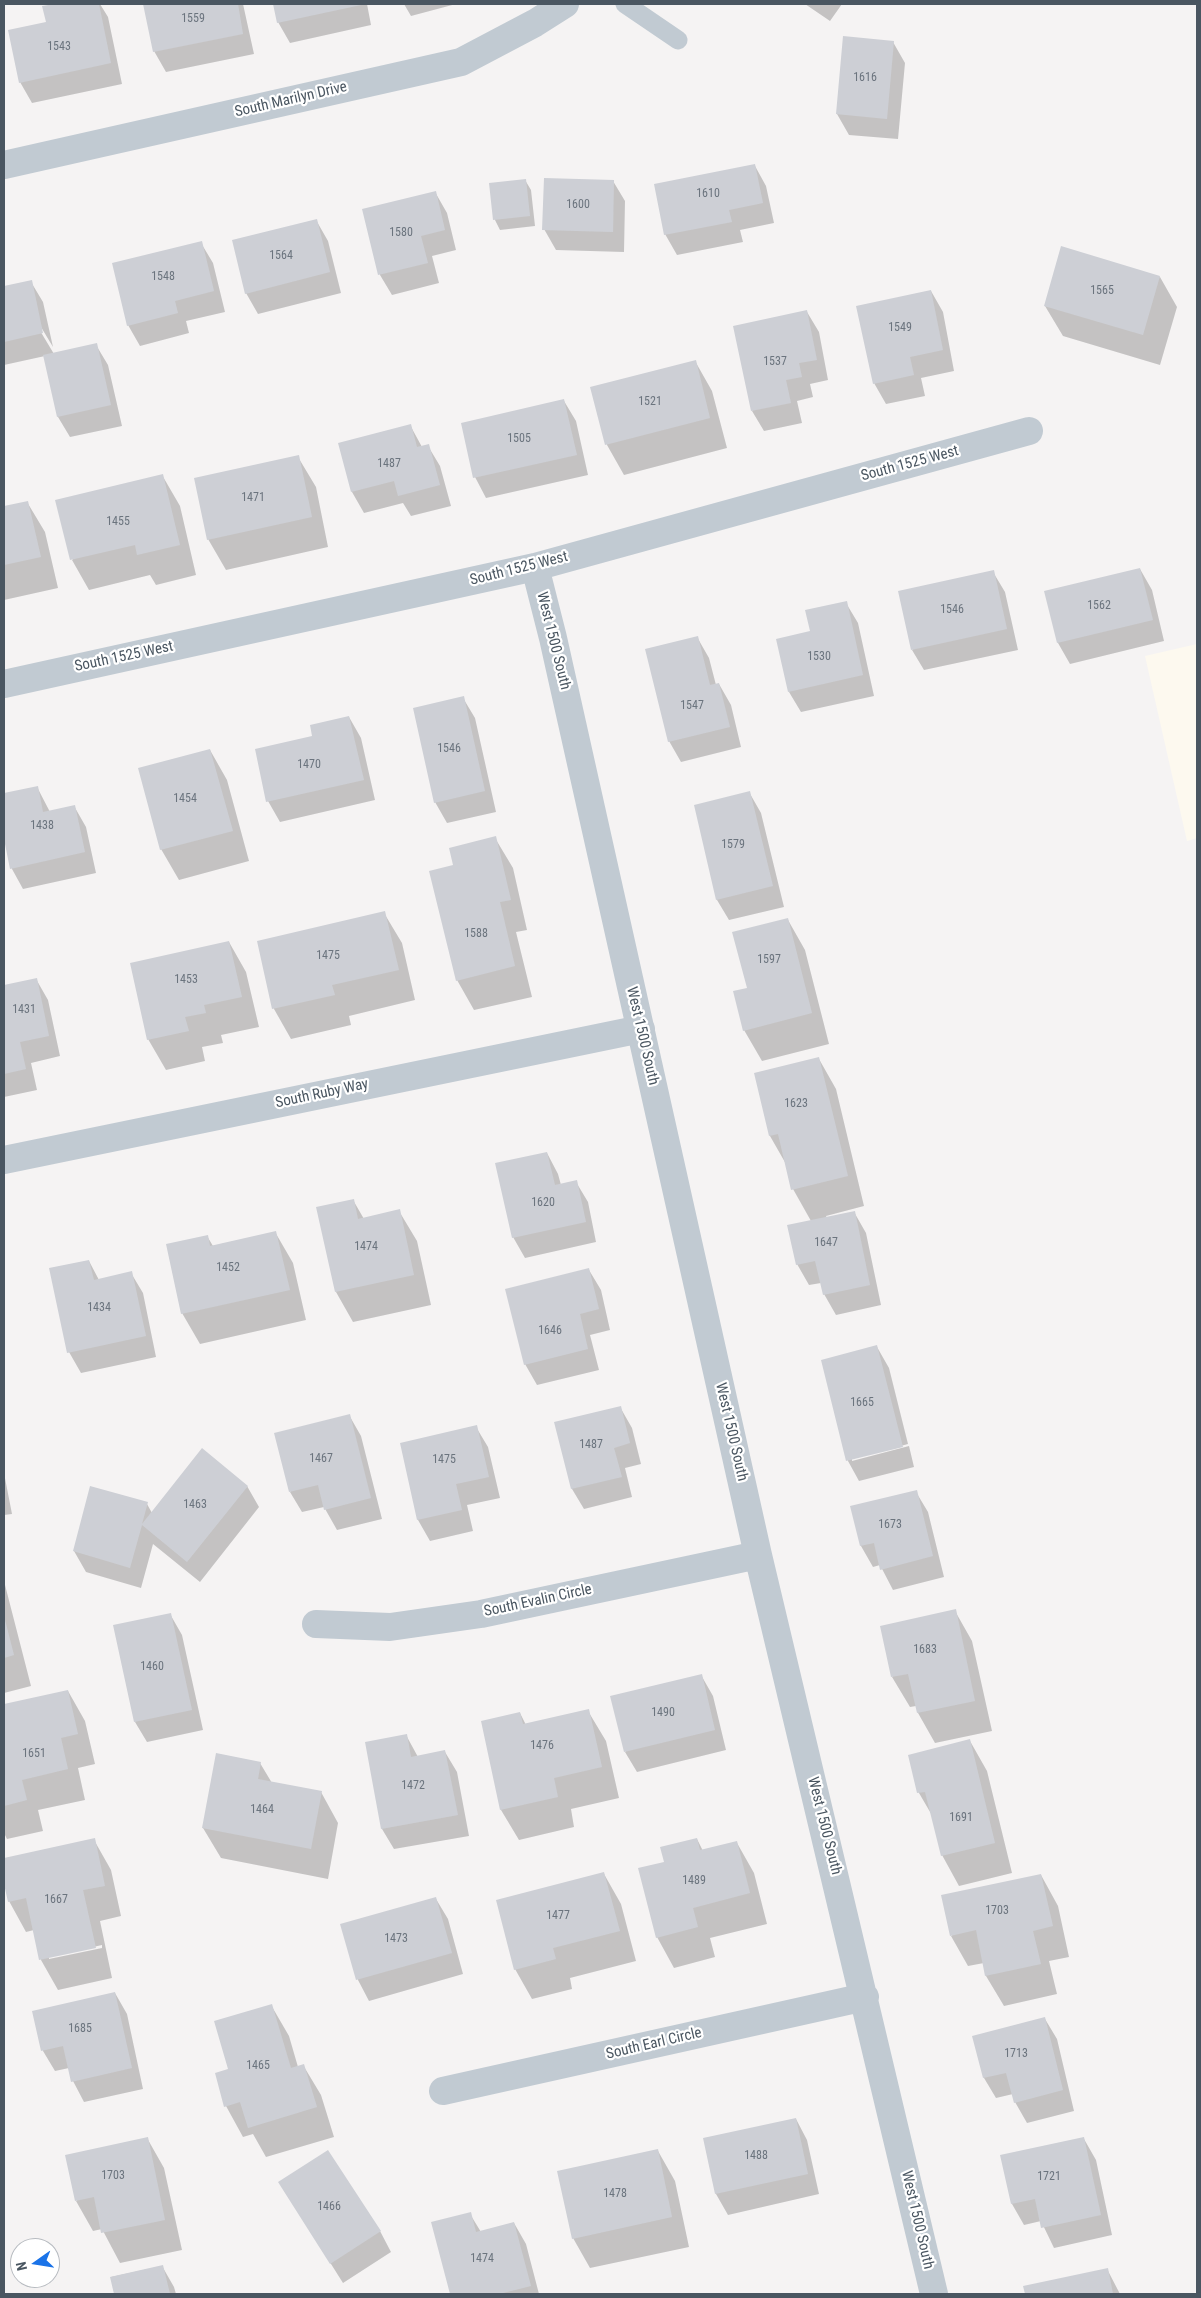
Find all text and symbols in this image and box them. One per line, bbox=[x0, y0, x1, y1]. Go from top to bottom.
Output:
house number: 1559 bbox=[181, 12, 205, 26]
house number: 1543 bbox=[47, 40, 71, 54]
house number: 1616 bbox=[853, 71, 877, 85]
street label: South Marilyn Drive bbox=[233, 78, 349, 122]
house number: 1610 bbox=[696, 187, 720, 201]
house number: 1600 bbox=[566, 198, 590, 212]
house number: 1580 bbox=[389, 226, 413, 240]
house number: 1564 bbox=[269, 249, 293, 263]
house number: 1548 bbox=[151, 270, 175, 284]
house number: 1565 bbox=[1090, 284, 1114, 298]
house number: 1549 bbox=[888, 321, 912, 335]
house number: 1537 bbox=[763, 355, 787, 369]
house number: 1521 bbox=[638, 395, 662, 409]
house number: 1505 bbox=[507, 432, 531, 446]
street label: South 1525 West bbox=[859, 442, 961, 486]
house number: 1487 bbox=[377, 457, 401, 471]
house number: 1471 bbox=[241, 491, 265, 505]
house number: 1455 bbox=[106, 515, 130, 529]
street label: South 1525 West bbox=[468, 548, 570, 590]
street label: West 1500 South bbox=[532, 590, 574, 692]
house number: 1562 bbox=[1087, 599, 1111, 613]
house number: 1546 bbox=[940, 603, 964, 617]
street label: South 1525 West bbox=[73, 638, 175, 676]
house number: 1530 bbox=[807, 650, 831, 664]
house number: 1547 bbox=[680, 699, 704, 713]
house number: 1546 bbox=[437, 742, 461, 756]
house number: 1470 bbox=[297, 758, 321, 772]
house number: 1454 bbox=[173, 792, 197, 806]
house number: 1438 bbox=[30, 819, 54, 833]
house number: 1579 bbox=[721, 838, 745, 852]
house number: 1588 bbox=[464, 927, 488, 941]
house number: 1475 bbox=[316, 949, 340, 963]
house number: 1597 bbox=[757, 953, 781, 967]
house number: 1453 bbox=[174, 973, 198, 987]
street label: West 1500 South bbox=[622, 985, 662, 1087]
house number: 1431 bbox=[12, 1003, 36, 1017]
street label: South Ruby Way bbox=[274, 1075, 370, 1113]
house number: 1623 bbox=[784, 1097, 808, 1111]
house number: 1620 bbox=[531, 1196, 555, 1210]
house number: 1647 bbox=[814, 1236, 838, 1250]
house number: 1474 bbox=[354, 1240, 378, 1254]
house number: 1452 bbox=[216, 1261, 240, 1275]
house number: 1434 bbox=[87, 1301, 111, 1315]
house number: 1646 bbox=[538, 1324, 562, 1338]
street label: West 1500 South bbox=[711, 1381, 751, 1483]
house number: 1665 bbox=[850, 1396, 874, 1410]
house number: 1487 bbox=[579, 1438, 603, 1452]
house number: 1467 bbox=[309, 1452, 333, 1466]
house number: 1475 bbox=[432, 1453, 456, 1467]
house number: 1463 bbox=[183, 1498, 207, 1512]
house number: 1673 bbox=[878, 1518, 902, 1532]
street label: South Evalin Circle bbox=[482, 1581, 594, 1621]
house number: 1683 bbox=[913, 1643, 937, 1657]
house number: 1460 bbox=[140, 1660, 164, 1674]
house number: 1490 bbox=[651, 1706, 675, 1720]
house number: 1476 bbox=[530, 1739, 554, 1753]
house number: 1651 bbox=[22, 1747, 46, 1761]
street label: West 1500 South bbox=[803, 1775, 845, 1877]
house number: 1472 bbox=[401, 1779, 425, 1793]
house number: 1464 bbox=[250, 1803, 274, 1817]
house number: 1691 bbox=[949, 1811, 973, 1825]
house number: 1489 bbox=[682, 1874, 706, 1888]
house number: 1667 bbox=[44, 1893, 68, 1907]
house number: 1703 bbox=[985, 1904, 1009, 1918]
house number: 1477 bbox=[546, 1909, 570, 1923]
house number: 1473 bbox=[384, 1932, 408, 1946]
house number: 1685 bbox=[68, 2022, 92, 2036]
street label: South Earl Circle bbox=[604, 2024, 704, 2064]
house number: 1713 bbox=[1004, 2047, 1028, 2061]
house number: 1465 bbox=[246, 2059, 270, 2073]
house number: 1488 bbox=[744, 2149, 768, 2163]
house number: 1703 bbox=[101, 2169, 125, 2183]
street label: West 1500 South bbox=[897, 2169, 937, 2271]
house number: 1721 bbox=[1037, 2170, 1061, 2184]
house number: 1478 bbox=[603, 2187, 627, 2201]
house number: 1466 bbox=[317, 2200, 341, 2214]
north arrow bbox=[10, 2238, 60, 2288]
house number: 1474 bbox=[470, 2252, 494, 2266]
text: N bbox=[13, 2260, 30, 2272]

